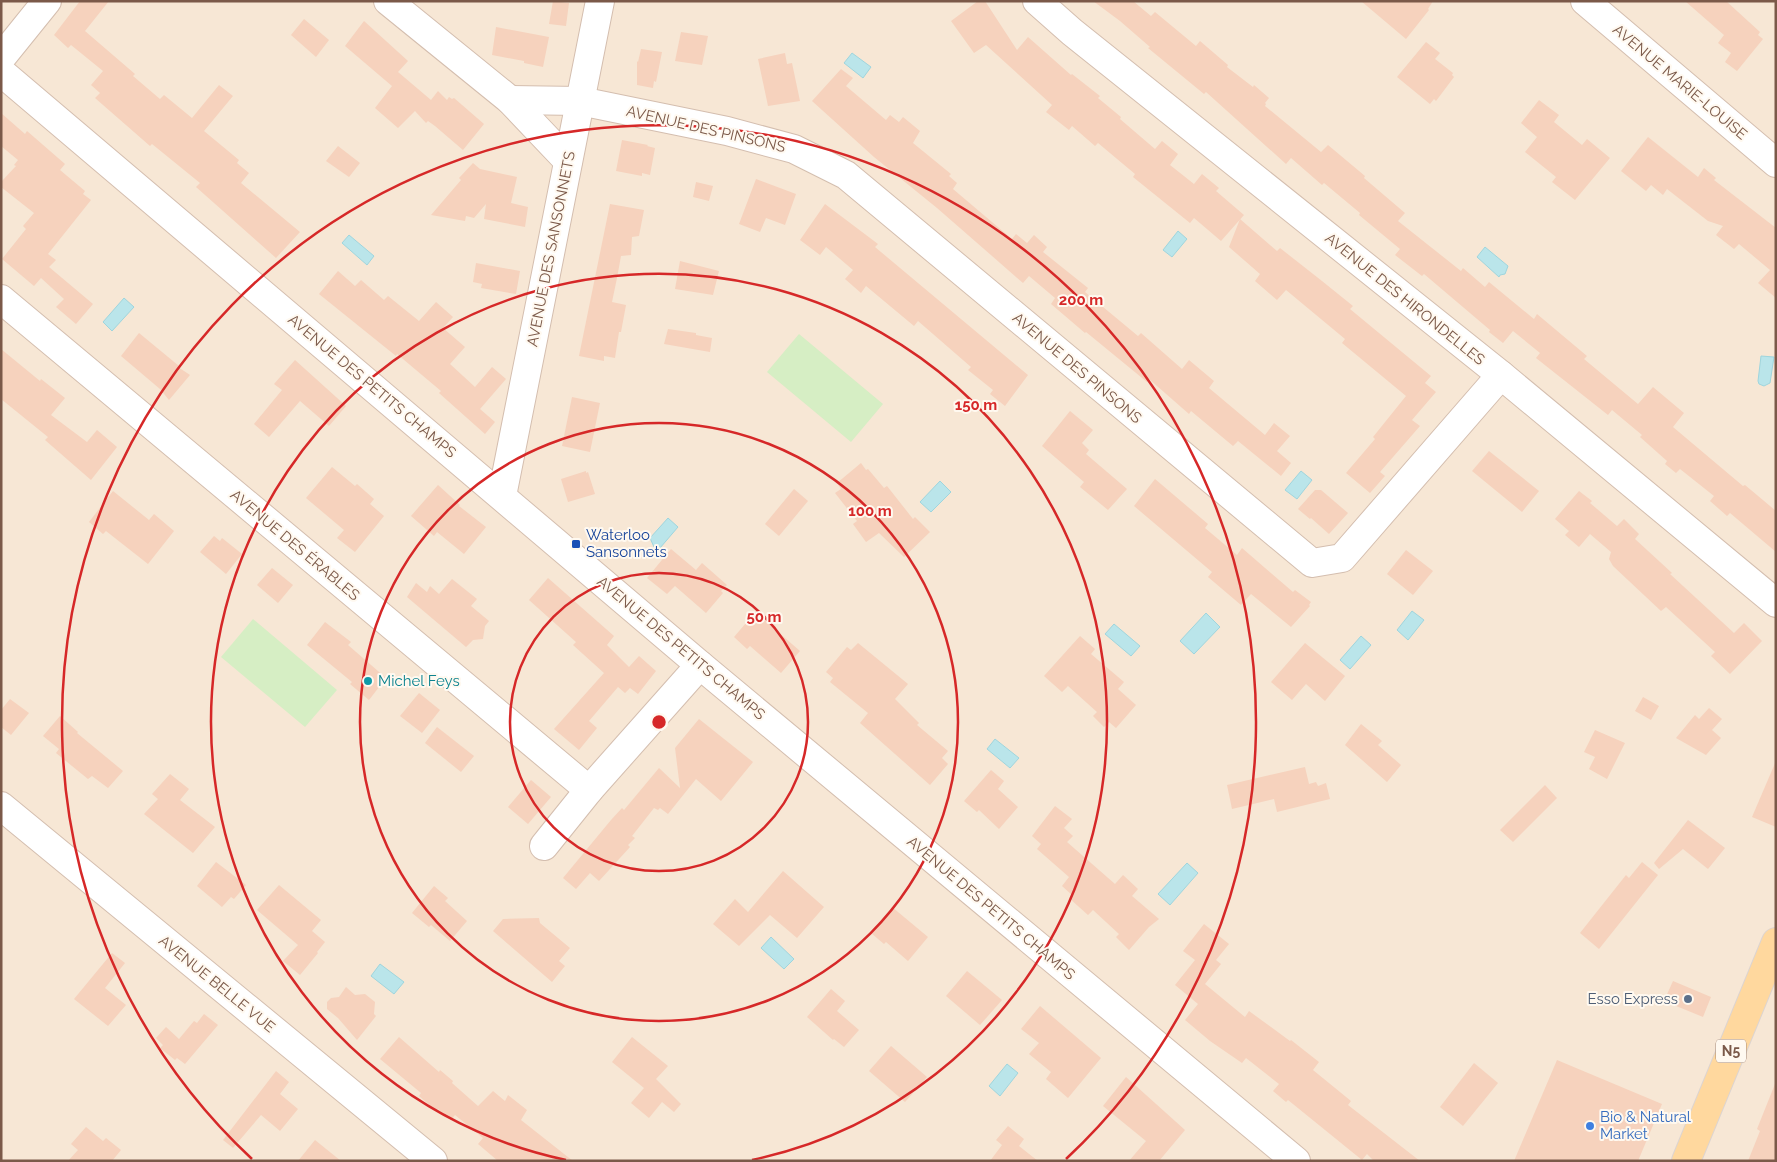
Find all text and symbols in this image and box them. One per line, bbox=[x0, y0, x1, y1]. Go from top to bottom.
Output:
street label: AVENUE MARIE-LOUISE bbox=[1609, 21, 1751, 143]
street label: AVENUE DES PINSONS bbox=[625, 102, 787, 156]
street label: AVENUE DES SANSONNETS bbox=[523, 150, 579, 348]
street label: AVENUE DES HIRONDELLES bbox=[1322, 229, 1488, 369]
text: 200 m bbox=[1059, 291, 1103, 309]
street label: AVENUE DES PINSONS bbox=[1009, 309, 1145, 427]
street label: AVENUE DES PETITS CHAMPS bbox=[284, 310, 460, 462]
text: 150 m bbox=[955, 396, 997, 414]
street label: AVENUE DES ÉRABLES bbox=[227, 486, 363, 604]
text: 100 m bbox=[848, 502, 892, 520]
place label: Waterloo Sansonnets bbox=[586, 526, 667, 561]
marker: Waterloo Sansonnets bbox=[570, 538, 582, 550]
street label: AVENUE DES PETITS CHAMPS bbox=[593, 572, 769, 724]
text: 50 m bbox=[746, 608, 782, 626]
place label: Michel Feys bbox=[378, 672, 460, 690]
marker: Michel Feys bbox=[362, 675, 374, 687]
centre of rings bbox=[650, 713, 668, 731]
street label: AVENUE DES PETITS CHAMPS bbox=[903, 832, 1079, 984]
street label: AVENUE BELLE VUE bbox=[155, 932, 279, 1036]
place label: Esso Express bbox=[1587, 990, 1678, 1008]
marker: Esso Express bbox=[1682, 993, 1694, 1005]
road number: N5 bbox=[1716, 1040, 1746, 1062]
place label: Bio & Natural Market bbox=[1600, 1108, 1692, 1143]
marker: Bio & Natural Market bbox=[1584, 1120, 1596, 1132]

